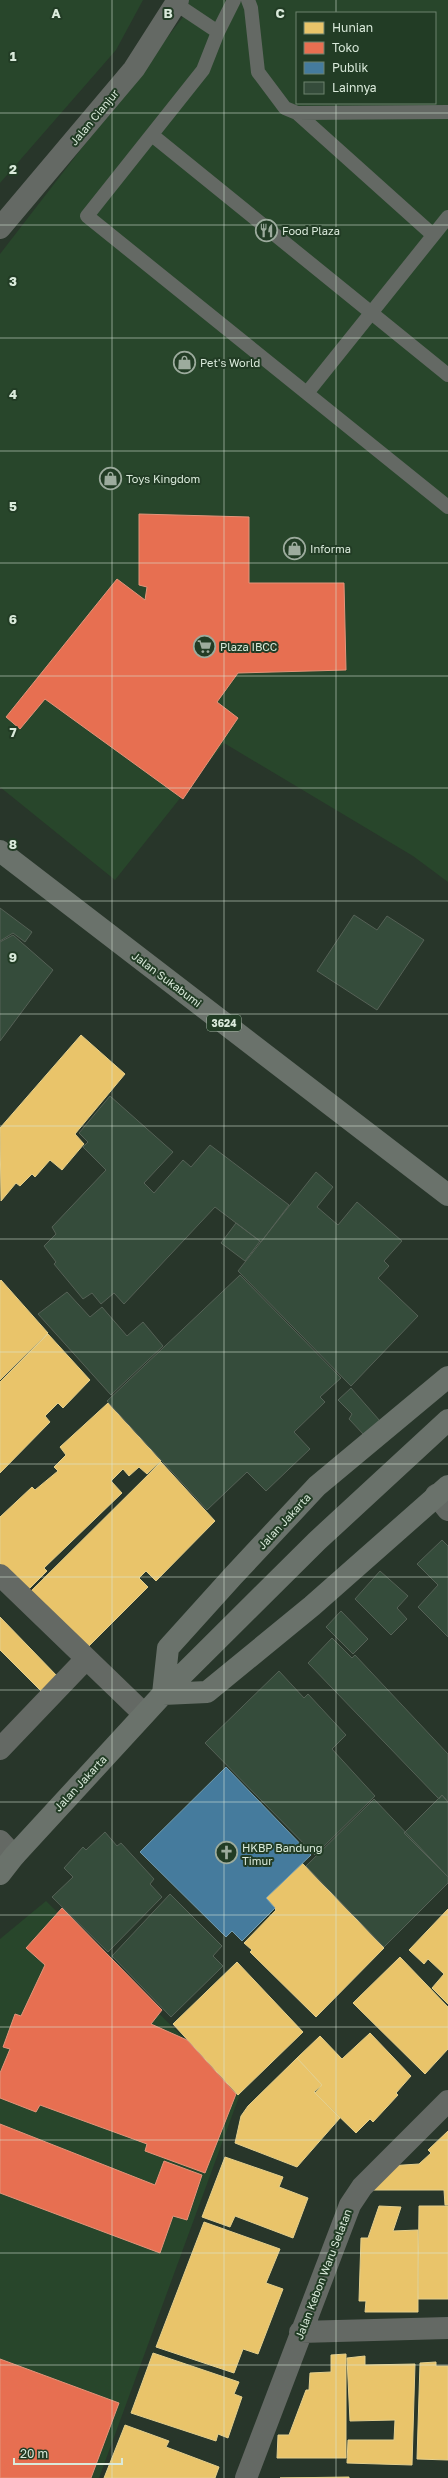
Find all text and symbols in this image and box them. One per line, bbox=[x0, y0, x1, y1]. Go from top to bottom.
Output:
text: A bbox=[51, 5, 61, 21]
text: B bbox=[163, 5, 173, 21]
text: C bbox=[275, 5, 285, 21]
legend bbox=[296, 12, 436, 104]
text: Hunian bbox=[332, 20, 373, 35]
text: Toko bbox=[332, 40, 359, 55]
text: 1 bbox=[10, 48, 17, 64]
text: Publik bbox=[332, 60, 369, 75]
text: Lainnya bbox=[332, 80, 377, 95]
street label: Jalan Cianjur bbox=[67, 86, 122, 148]
text: 2 bbox=[9, 161, 17, 177]
restaurant icon: Food Plaza bbox=[254, 217, 280, 243]
place label: Food Plaza bbox=[282, 224, 340, 237]
text: 3 bbox=[9, 273, 17, 289]
shop icon: Pet's World bbox=[171, 349, 197, 375]
place label: Pet's World bbox=[200, 356, 260, 369]
text: 4 bbox=[9, 386, 17, 402]
shop icon: Toys Kingdom bbox=[98, 465, 124, 491]
place label: Toys Kingdom bbox=[126, 472, 200, 485]
text: 5 bbox=[9, 498, 17, 514]
shop icon: Informa bbox=[281, 535, 307, 561]
place label: Informa bbox=[310, 542, 351, 555]
text: 6 bbox=[9, 611, 17, 627]
supermarket icon: Plaza IBCC bbox=[192, 633, 218, 659]
place label: Plaza IBCC bbox=[220, 640, 277, 653]
text: 7 bbox=[9, 724, 17, 740]
text: 8 bbox=[9, 836, 17, 852]
text: 9 bbox=[9, 949, 17, 965]
street label: Jalan Sukabumi bbox=[130, 949, 204, 1009]
road number: 3624 bbox=[207, 1015, 241, 1031]
street label: Jalan Jakarta bbox=[255, 1490, 313, 1552]
street label: Jalan Jakarta bbox=[51, 1752, 109, 1814]
church icon: HKBP Bandung Timur bbox=[213, 1840, 239, 1866]
place label: HKBP Bandung Timur bbox=[242, 1841, 323, 1867]
street label: Jalan Kebon Waru Selatan bbox=[292, 2207, 354, 2341]
scale bar bbox=[14, 2440, 122, 2466]
text: 20 m bbox=[20, 2446, 48, 2461]

